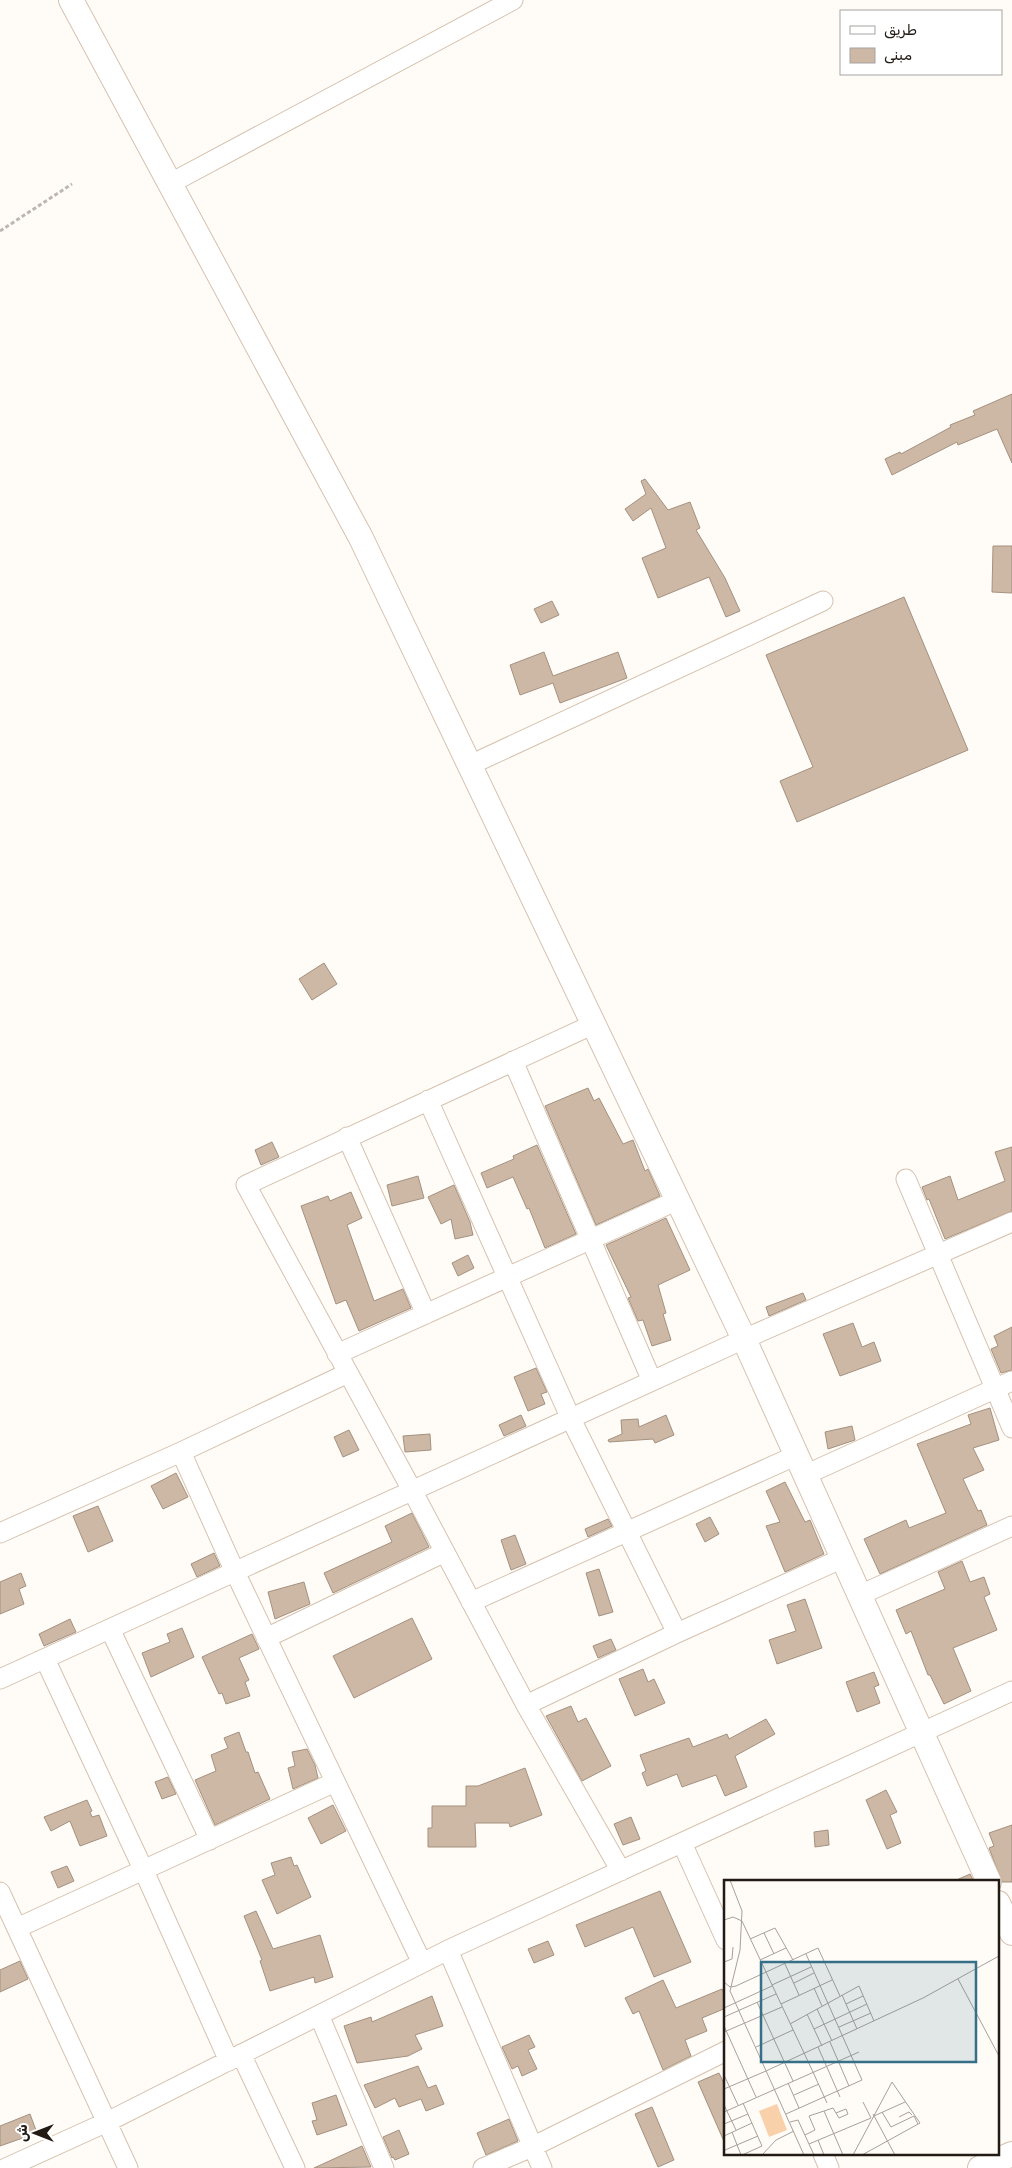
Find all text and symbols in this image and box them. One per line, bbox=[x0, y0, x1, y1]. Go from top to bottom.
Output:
legend bbox=[840, 10, 1002, 75]
text: طريق bbox=[884, 21, 917, 39]
text: مبنى bbox=[884, 46, 912, 64]
inset map bbox=[724, 1880, 1000, 2156]
north arrow bbox=[10, 2108, 60, 2158]
text: ش bbox=[14, 2124, 31, 2142]

